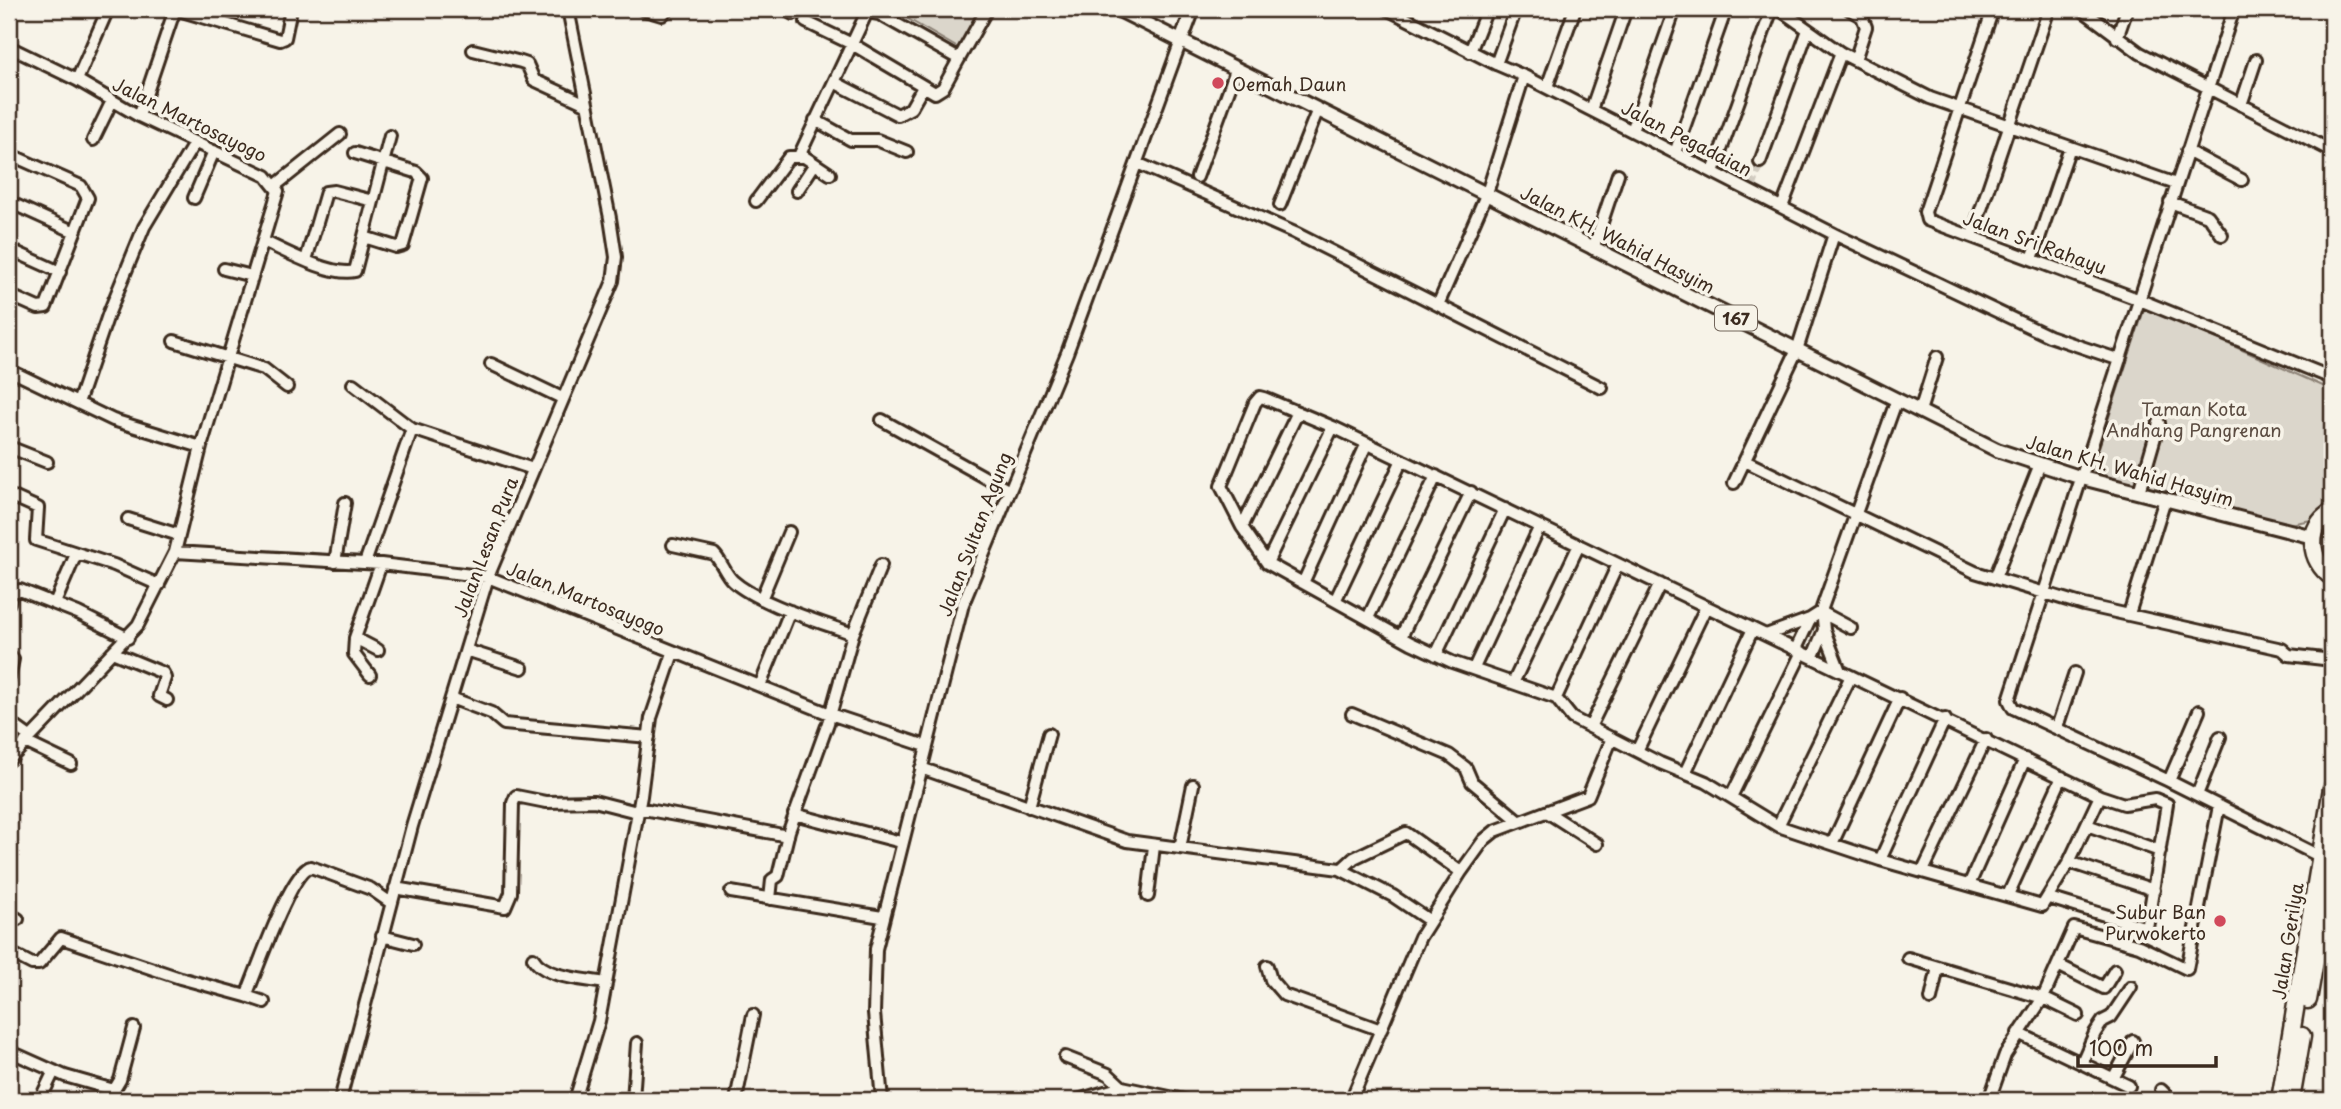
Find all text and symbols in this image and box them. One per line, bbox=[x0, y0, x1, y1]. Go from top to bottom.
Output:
street label: Jalan Martosayogo bbox=[108, 70, 272, 168]
place label: Oemah Daun bbox=[1232, 70, 1347, 97]
marker: Oemah Daun bbox=[1210, 75, 1226, 91]
street label: Jalan Pegadaian bbox=[1617, 93, 1757, 183]
street label: Jalan KH. Wahid Hasyim bbox=[1516, 178, 1720, 300]
street label: Jalan Sri Rahayu bbox=[1959, 203, 2111, 281]
road number: 167 bbox=[1715, 306, 1757, 330]
park label: Taman Kota Andhang Pangrenan bbox=[2106, 395, 2282, 443]
street label: Jalan KH. Wahid Hasyim bbox=[2023, 427, 2237, 513]
street label: Jalan Sultan Agung bbox=[930, 448, 1018, 620]
street label: Jalan Lesan Pura bbox=[446, 473, 524, 621]
street label: Jalan Martosayogo bbox=[503, 554, 669, 642]
street label: Jalan Gerilya bbox=[2264, 880, 2310, 1001]
place label: Subur Ban Purwokerto bbox=[2105, 898, 2206, 946]
marker: Subur Ban Purwokerto bbox=[2212, 913, 2228, 929]
scale bar bbox=[2078, 1025, 2217, 1069]
text: 100 m bbox=[2089, 1031, 2153, 1063]

